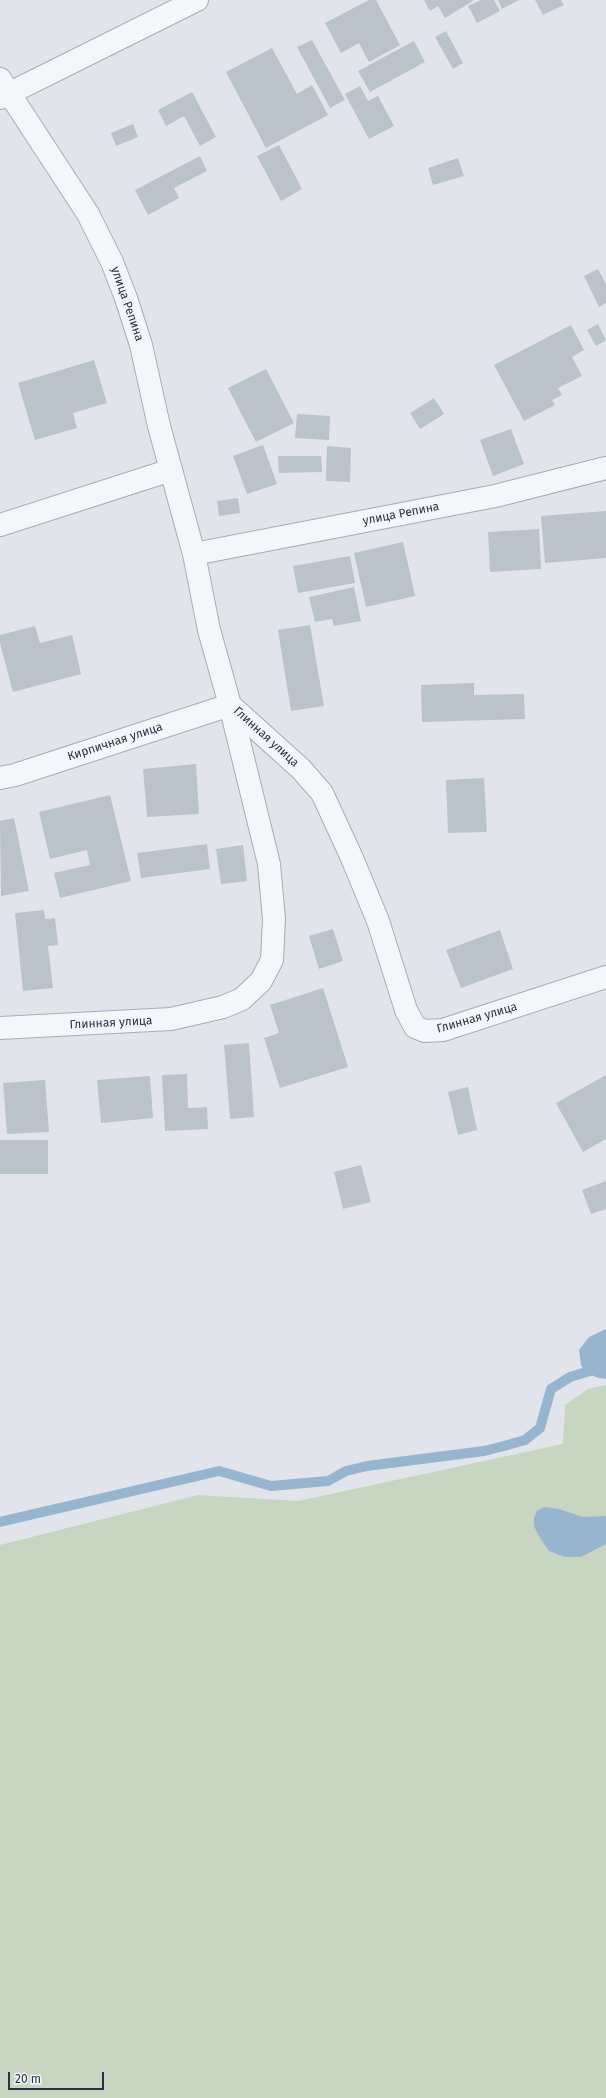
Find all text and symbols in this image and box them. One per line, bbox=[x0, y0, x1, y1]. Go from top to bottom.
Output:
street label: улица Репина bbox=[108, 265, 146, 343]
street label: улица Репина bbox=[361, 500, 441, 528]
street label: Глинная улица bbox=[230, 704, 302, 770]
street label: Кирпичная улица bbox=[66, 720, 164, 764]
street label: Глинная улица bbox=[435, 1000, 519, 1036]
street label: Глинная улица bbox=[69, 1014, 153, 1032]
scale bar bbox=[10, 2064, 106, 2090]
text: 20 m bbox=[15, 2072, 41, 2086]

